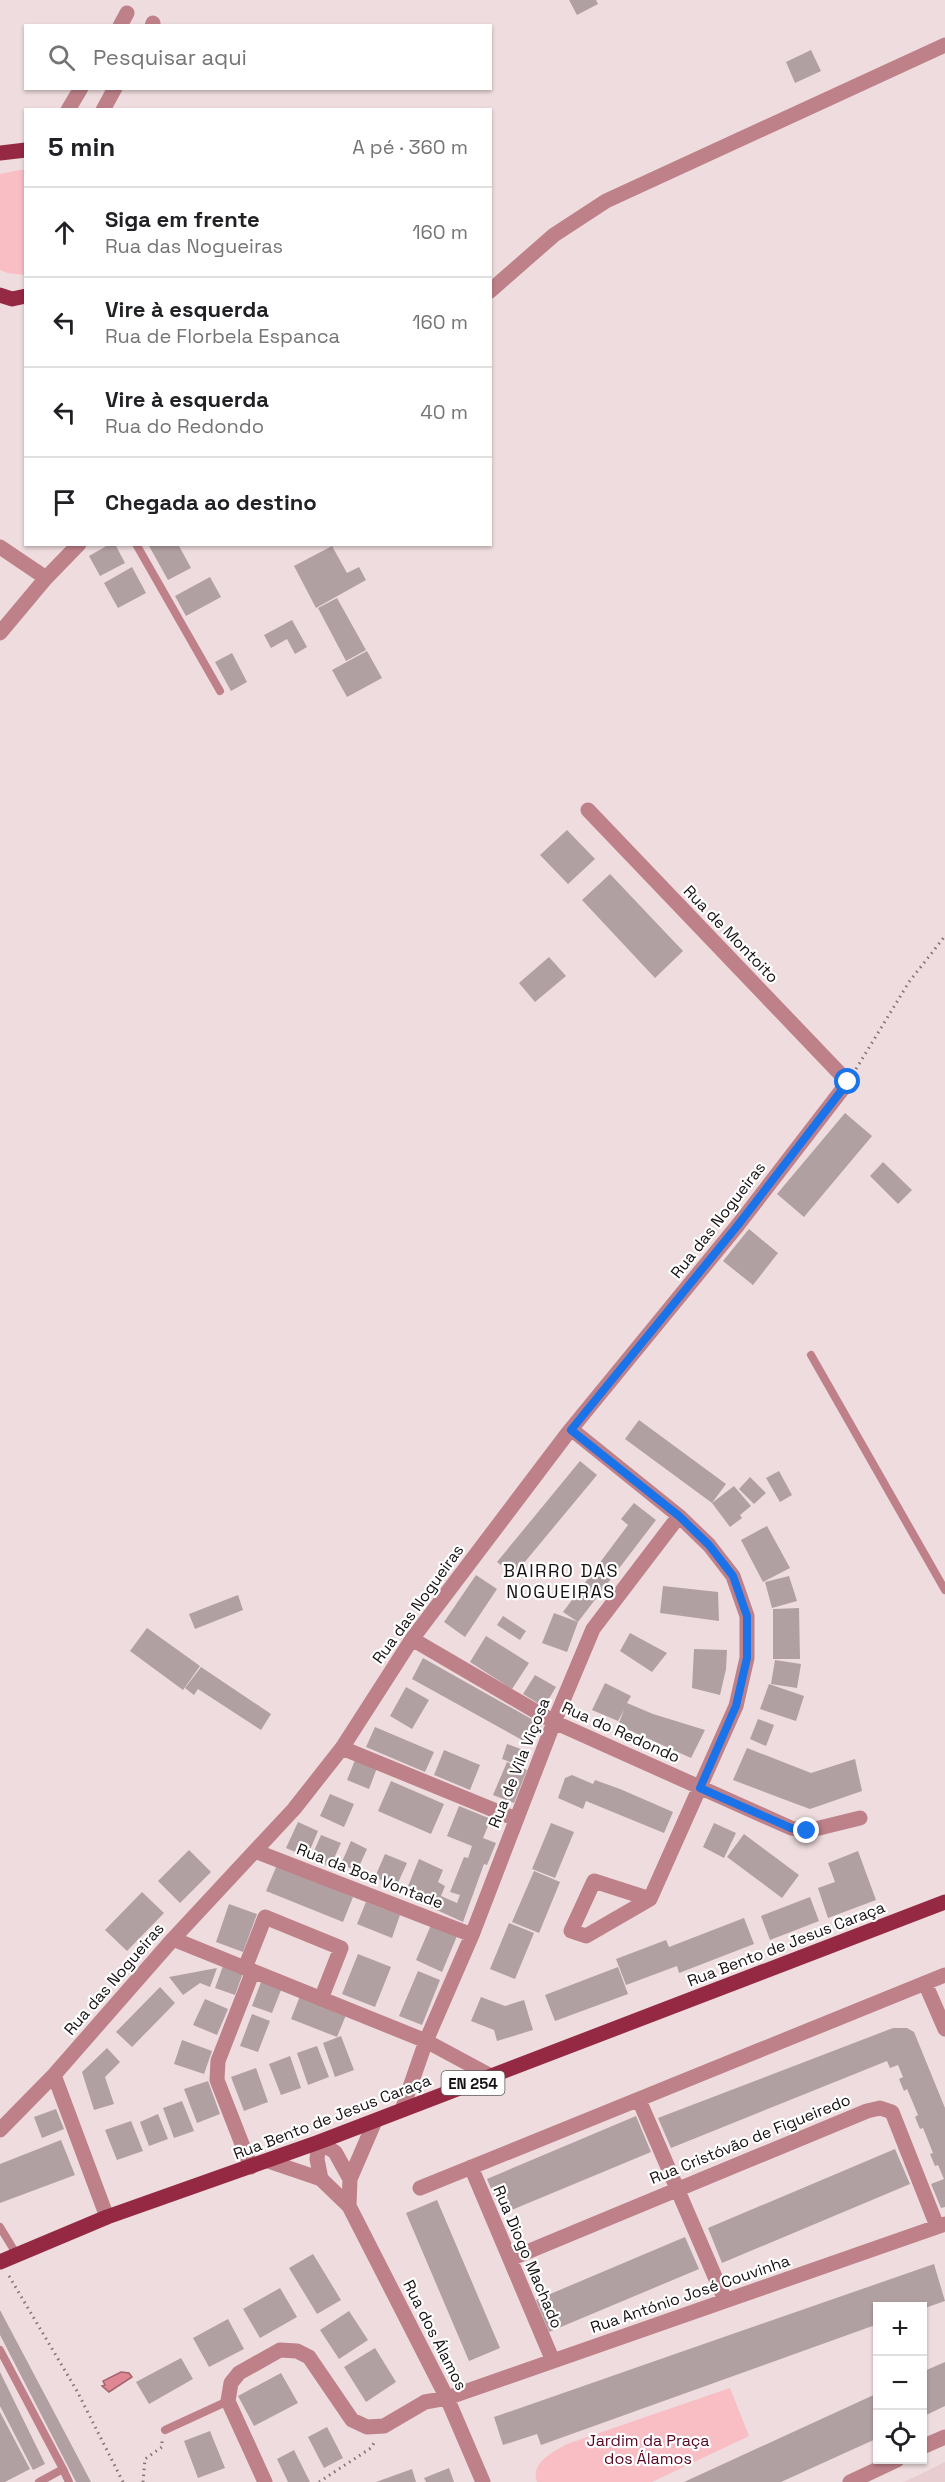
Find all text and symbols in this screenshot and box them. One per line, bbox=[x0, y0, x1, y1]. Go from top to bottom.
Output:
search box bbox=[24, 24, 492, 90]
icon: search bbox=[45, 41, 78, 74]
text: Pesquisar aqui bbox=[93, 43, 247, 71]
text: 5 min bbox=[48, 130, 115, 164]
text: A pé · 360 m bbox=[352, 134, 468, 160]
text: Siga em frente bbox=[105, 205, 260, 233]
icon: ahead bbox=[48, 216, 81, 249]
text: 160 m bbox=[412, 219, 468, 245]
text: Rua das Nogueiras bbox=[105, 233, 283, 259]
text: Vire à esquerda bbox=[105, 295, 269, 323]
icon: left bbox=[48, 306, 81, 339]
text: 160 m bbox=[412, 309, 468, 335]
text: Rua de Florbela Espanca bbox=[105, 323, 340, 349]
text: Vire à esquerda bbox=[105, 385, 269, 413]
icon: left bbox=[48, 396, 81, 429]
text: 40 m bbox=[420, 399, 468, 425]
text: Rua do Redondo bbox=[105, 413, 264, 439]
icon: arrive bbox=[48, 486, 81, 519]
text: Chegada ao destino bbox=[105, 488, 317, 516]
street label: Rua de Montoito bbox=[679, 881, 783, 987]
route start bbox=[834, 1068, 860, 1094]
street label: Rua das Nogueiras bbox=[666, 1157, 770, 1283]
street label: Rua das Nogueiras bbox=[368, 1540, 468, 1668]
district label: BAIRRO DAS NOGUEIRAS bbox=[503, 1559, 619, 1603]
street label: Rua de Vila Viçosa bbox=[483, 1695, 555, 1831]
street label: Rua do Redondo bbox=[559, 1697, 683, 1767]
route end bbox=[793, 1817, 819, 1843]
street label: Rua da Boa Vontade bbox=[294, 1838, 446, 1914]
street label: Rua Bento de Jesus Caraça bbox=[684, 1897, 888, 1991]
street label: Rua das Nogueiras bbox=[59, 1918, 169, 2040]
street label: Rua Bento de Jesus Caraça bbox=[230, 2070, 434, 2164]
road number: EN 254 bbox=[442, 2071, 504, 2095]
street label: Rua Cristóvão de Figueiredo bbox=[646, 2089, 854, 2189]
street label: Rua Diogo Machado bbox=[488, 2182, 568, 2332]
street label: Rua António José Couvinha bbox=[587, 2250, 793, 2338]
street label: Rua dos Álamos bbox=[398, 2276, 472, 2394]
map controls bbox=[873, 2302, 927, 2464]
button: + bbox=[873, 2302, 927, 2356]
button: − bbox=[873, 2356, 927, 2410]
button: locate bbox=[873, 2410, 927, 2464]
park label: Jardim da Praça dos Álamos bbox=[587, 2430, 709, 2469]

